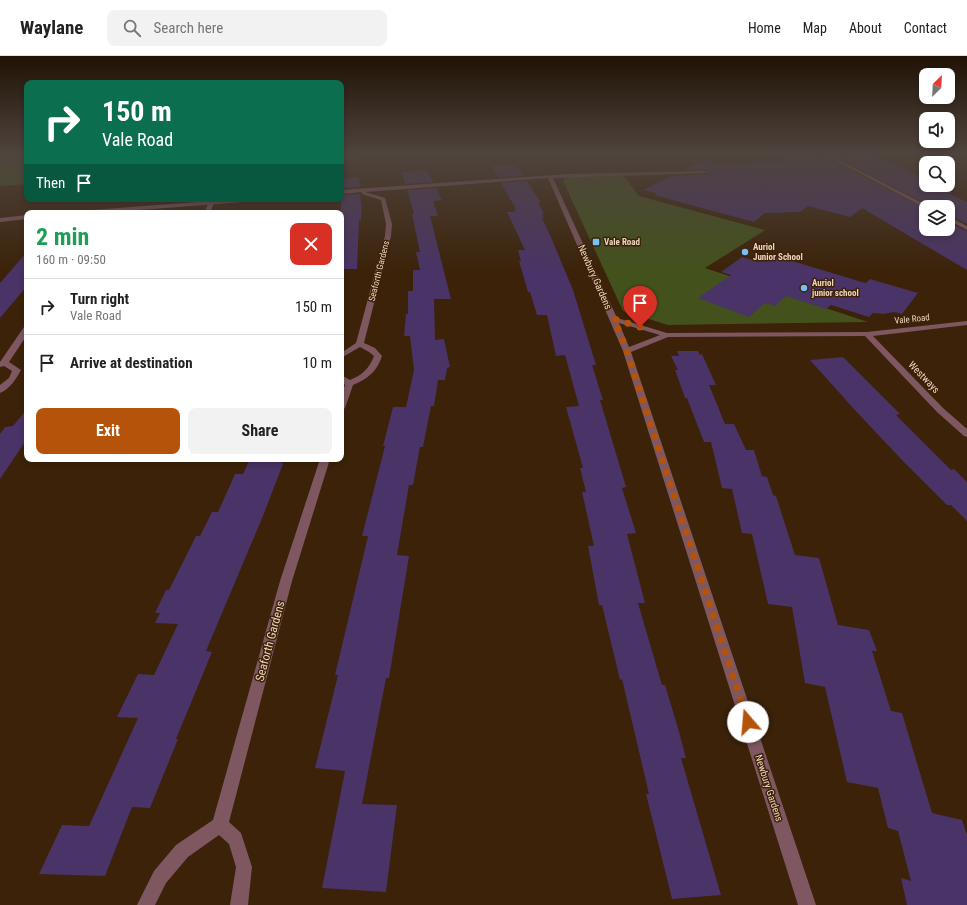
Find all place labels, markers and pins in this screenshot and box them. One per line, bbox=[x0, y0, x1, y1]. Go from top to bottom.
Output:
marker: Vale Road bbox=[591, 237, 601, 247]
place label: Vale Road bbox=[604, 237, 640, 247]
place label: Auriol Junior School bbox=[753, 242, 803, 262]
marker: Auriol Junior School bbox=[740, 247, 750, 257]
place label: Auriol junior school bbox=[811, 278, 859, 298]
marker: Auriol junior school bbox=[799, 283, 809, 293]
pin bbox=[623, 286, 657, 327]

